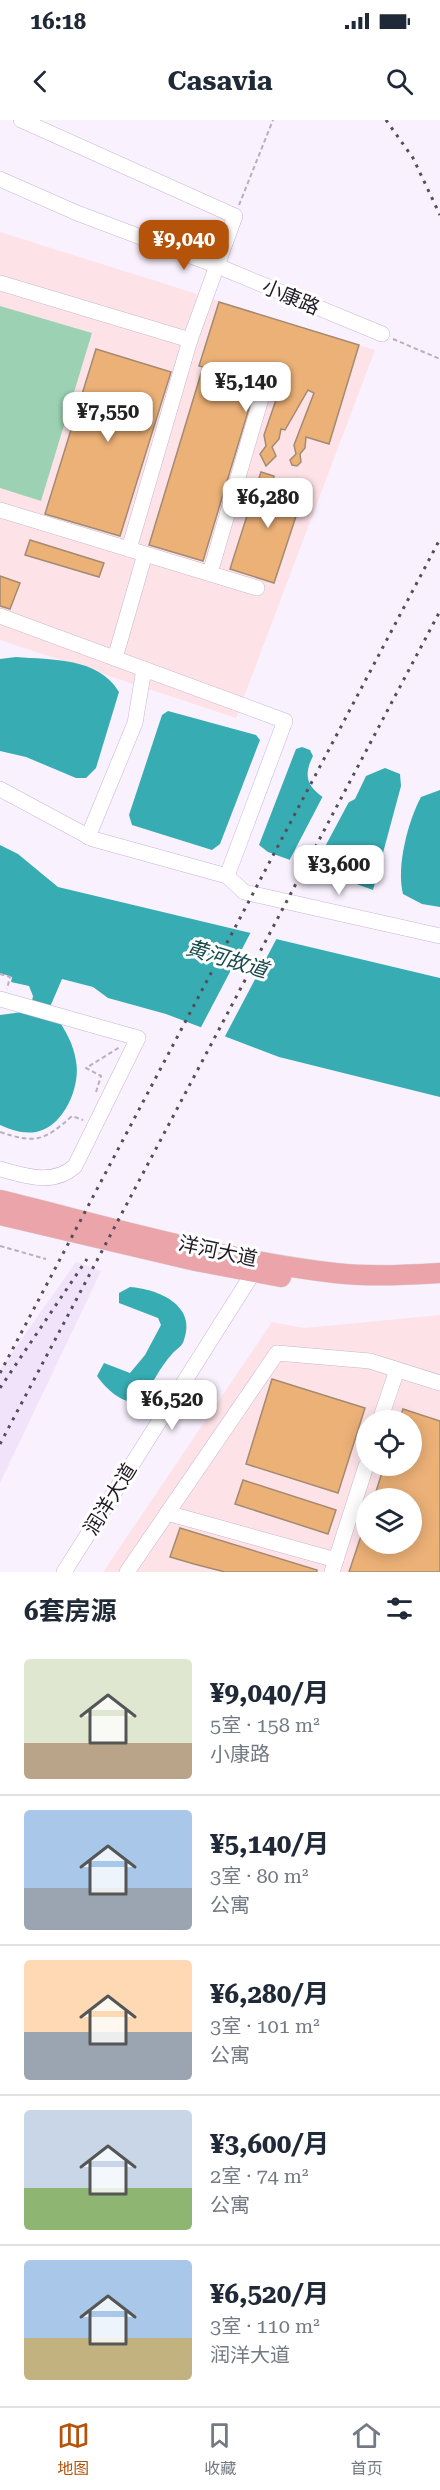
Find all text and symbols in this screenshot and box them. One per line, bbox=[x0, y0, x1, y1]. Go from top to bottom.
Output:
text: 16:18 bbox=[30, 9, 86, 34]
icon: back bbox=[24, 65, 57, 98]
text: Casavia bbox=[167, 65, 273, 97]
icon: search bbox=[383, 65, 416, 98]
pin: ¥9,040 bbox=[135, 220, 233, 271]
text: ¥9,040 bbox=[153, 227, 215, 251]
street label: 小康路 bbox=[259, 274, 323, 320]
pin: ¥5,140 bbox=[197, 362, 295, 413]
text: ¥5,140 bbox=[215, 369, 277, 393]
pin: ¥7,550 bbox=[59, 392, 157, 443]
text: ¥7,550 bbox=[77, 399, 139, 423]
pin: ¥6,280 bbox=[219, 478, 317, 529]
text: ¥6,280 bbox=[237, 485, 299, 509]
pin: ¥3,600 bbox=[290, 845, 388, 896]
text: ¥3,600 bbox=[308, 852, 370, 876]
water label: 黄河故道 bbox=[183, 935, 274, 984]
street label: 洋河大道 bbox=[176, 1231, 260, 1271]
pin: ¥6,520 bbox=[123, 1380, 221, 1431]
text: ¥6,520 bbox=[141, 1387, 203, 1411]
map controls bbox=[356, 1410, 422, 1554]
button: locate bbox=[356, 1410, 422, 1476]
street label: 润洋大道 bbox=[79, 1459, 141, 1539]
button: layers bbox=[356, 1488, 422, 1554]
icon: filters bbox=[383, 1592, 416, 1625]
text: 6套房源 bbox=[24, 1596, 117, 1626]
text: ¥9,040/月 bbox=[210, 1678, 329, 1708]
icon: home bbox=[72, 1683, 144, 1755]
text: 5室 · 158 m² bbox=[210, 1713, 320, 1737]
text: 小康路 bbox=[210, 1742, 270, 1766]
text: ¥5,140/月 bbox=[210, 1829, 329, 1859]
icon: home bbox=[72, 1834, 144, 1906]
text: 3室 · 80 m² bbox=[210, 1864, 309, 1888]
text: 公寓 bbox=[210, 1893, 250, 1917]
text: ¥6,280/月 bbox=[210, 1979, 329, 2009]
icon: home bbox=[72, 1984, 144, 2056]
text: 3室 · 101 m² bbox=[210, 2014, 320, 2038]
text: 公寓 bbox=[210, 2043, 250, 2067]
text: ¥3,600/月 bbox=[210, 2129, 329, 2159]
icon: home bbox=[72, 2134, 144, 2206]
text: 2室 · 74 m² bbox=[210, 2164, 309, 2188]
text: 公寓 bbox=[210, 2193, 250, 2217]
text: ¥6,520/月 bbox=[210, 2279, 329, 2309]
icon: home bbox=[72, 2284, 144, 2356]
text: 3室 · 110 m² bbox=[210, 2314, 320, 2338]
text: 润洋大道 bbox=[210, 2343, 290, 2367]
tab: 地图 bbox=[57, 2419, 90, 2479]
tab: 收藏 bbox=[203, 2419, 236, 2479]
tab: 首页 bbox=[350, 2419, 383, 2479]

